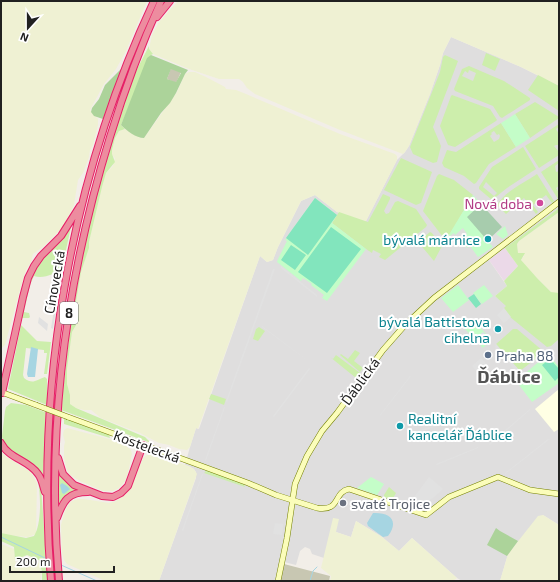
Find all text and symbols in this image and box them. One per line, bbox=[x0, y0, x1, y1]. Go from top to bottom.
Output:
north arrow bbox=[8, 8, 48, 48]
text: N bbox=[18, 30, 30, 45]
place label: Nová doba bbox=[464, 195, 532, 212]
marker: Nová doba bbox=[535, 198, 545, 208]
place label: bývalá márnice bbox=[383, 231, 480, 248]
marker: bývalá márnice bbox=[483, 234, 493, 244]
street label: Cínovecká bbox=[40, 249, 68, 315]
road number: 8 bbox=[60, 302, 78, 324]
place label: bývalá Battistova cihelna bbox=[379, 313, 490, 346]
marker: bývalá Battistova cihelna bbox=[493, 324, 503, 334]
place label: Praha 88 bbox=[496, 347, 554, 364]
marker: Praha 88 bbox=[483, 350, 493, 360]
street label: Ďáblická bbox=[337, 354, 383, 408]
district label: Ďáblice bbox=[477, 365, 541, 387]
place label: Realitní kancelář Ďáblice bbox=[408, 410, 512, 443]
marker: Realitní kancelář Ďáblice bbox=[395, 421, 405, 431]
street label: Kostelecká bbox=[112, 426, 182, 466]
place label: svaté Trojice bbox=[351, 495, 430, 512]
marker: svaté Trojice bbox=[338, 498, 348, 508]
scale bar bbox=[10, 548, 114, 574]
text: 200 m bbox=[16, 554, 50, 568]

